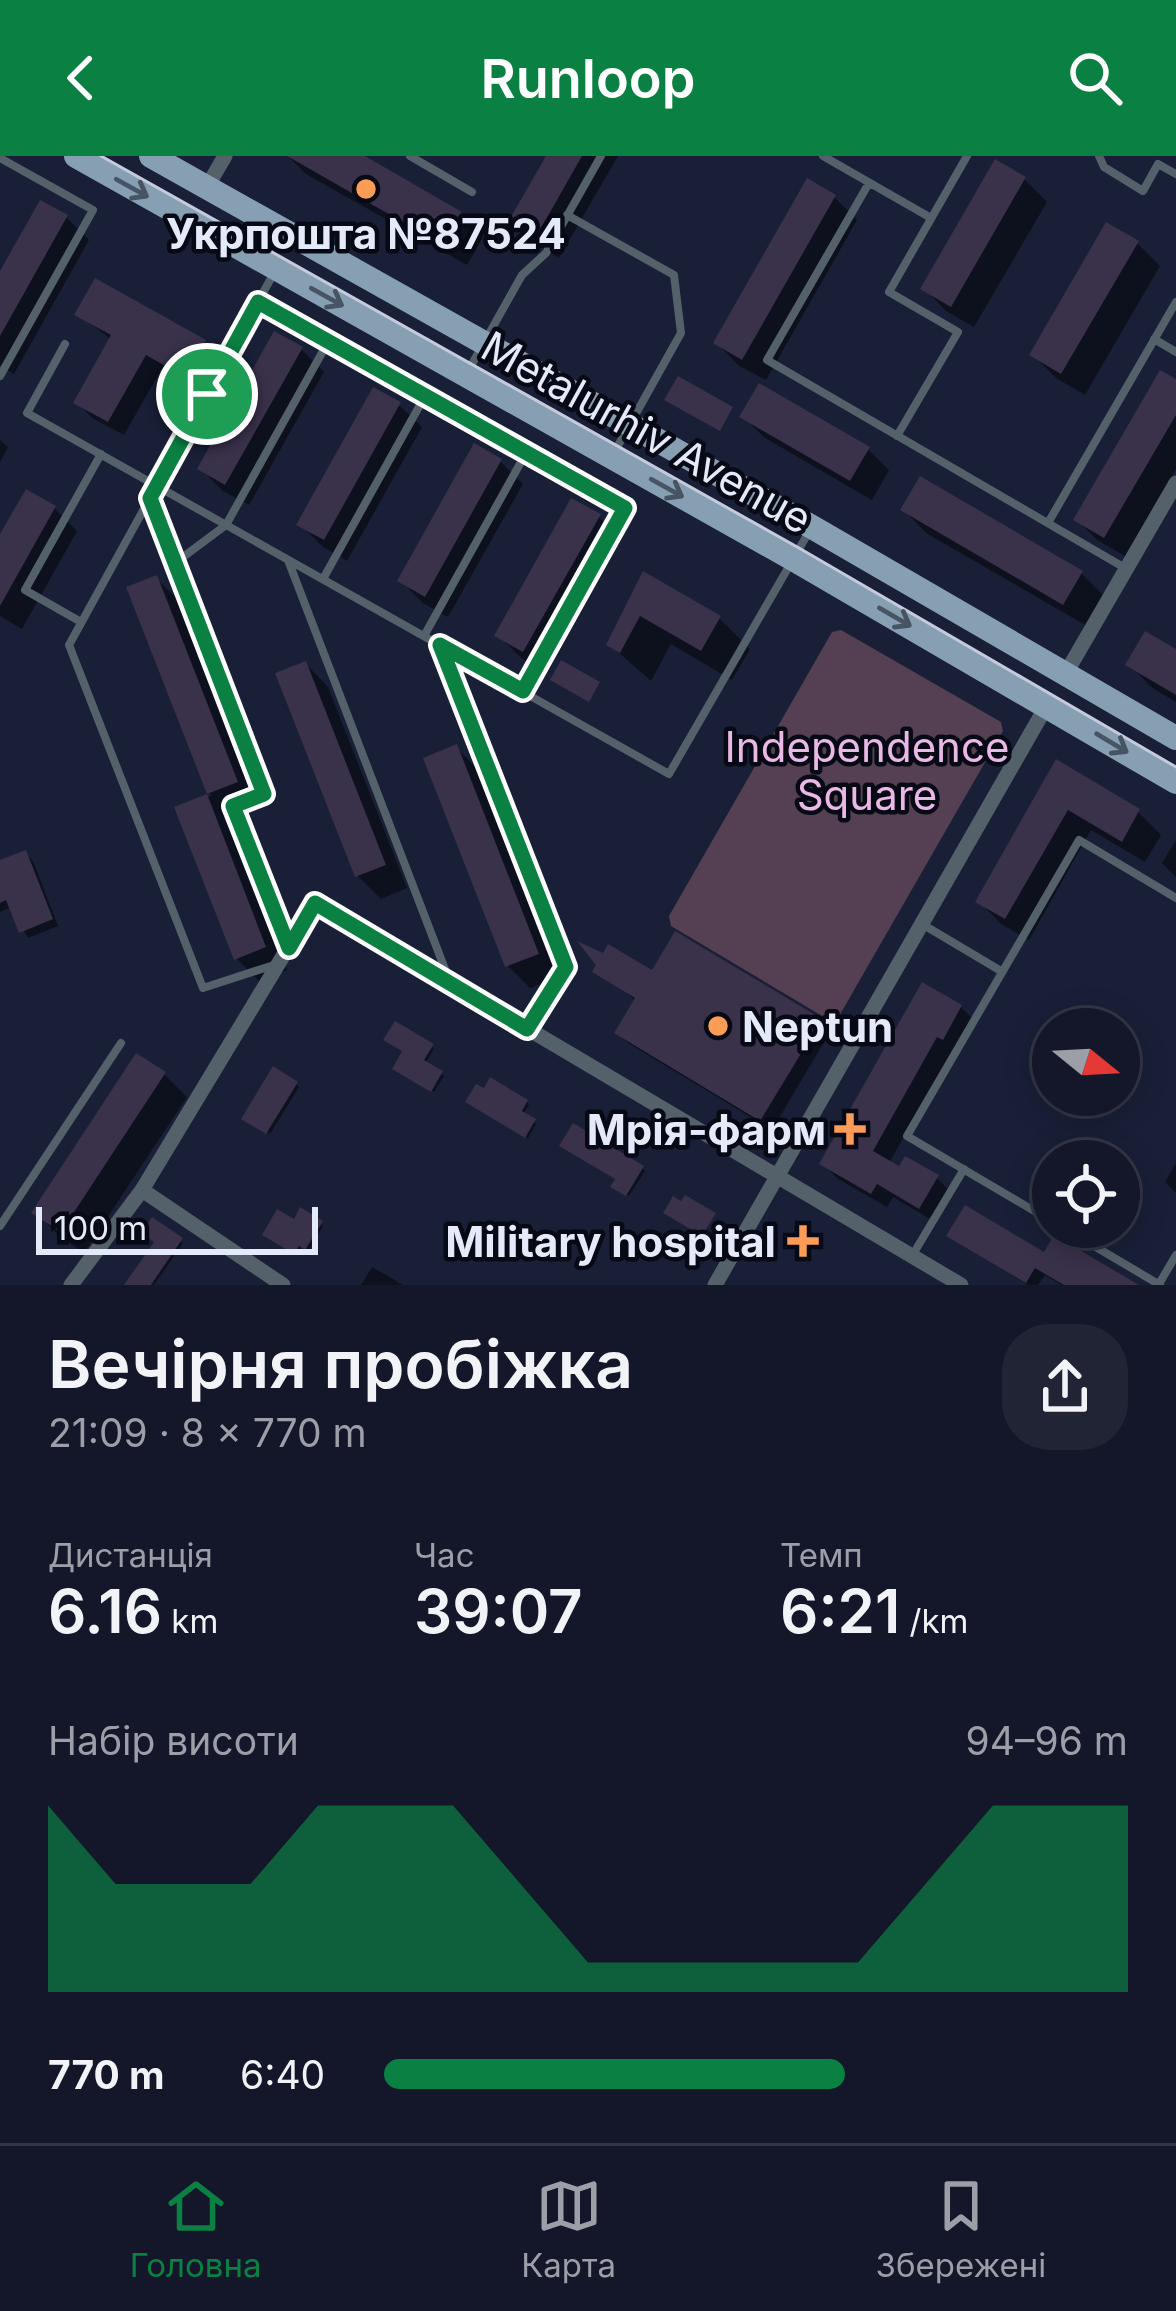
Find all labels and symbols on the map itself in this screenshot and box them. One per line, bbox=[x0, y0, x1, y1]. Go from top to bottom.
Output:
one-way arrow bbox=[114, 176, 149, 200]
marker: Укрпошта №87524 bbox=[353, 176, 379, 202]
place label: Укрпошта №87524 bbox=[166, 208, 566, 259]
one-way arrow bbox=[309, 286, 344, 309]
street label: Metalurhiv Avenue bbox=[473, 320, 821, 544]
pin bbox=[156, 343, 258, 445]
one-way arrow bbox=[649, 477, 684, 500]
one-way arrow bbox=[876, 605, 911, 629]
park label: Independence Square bbox=[725, 721, 1009, 820]
one-way arrow bbox=[1094, 732, 1129, 756]
place label: Neptun bbox=[742, 1001, 893, 1052]
north arrow bbox=[1032, 1008, 1140, 1116]
marker: Neptun bbox=[705, 1013, 731, 1039]
place label: Мрія-фарм bbox=[587, 1104, 826, 1155]
marker: Мрія-фарм bbox=[837, 1116, 863, 1142]
scale bar bbox=[36, 1201, 318, 1254]
place label: Military hospital bbox=[445, 1216, 776, 1267]
marker: Military hospital bbox=[787, 1225, 819, 1257]

